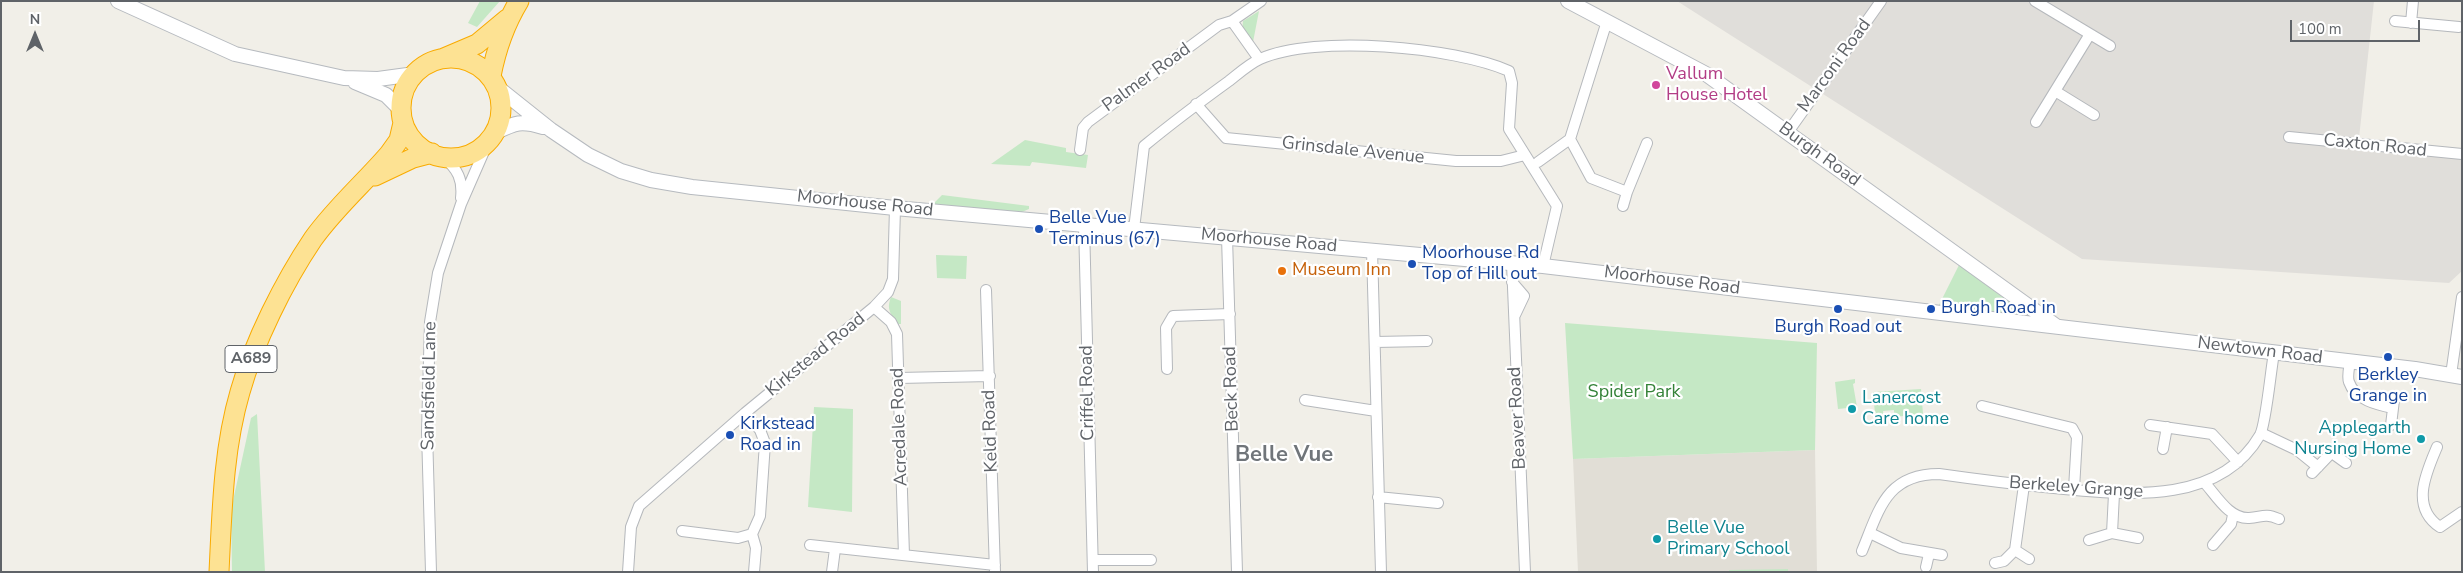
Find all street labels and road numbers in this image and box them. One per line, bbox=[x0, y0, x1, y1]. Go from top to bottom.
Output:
street label: Marconi Road bbox=[1794, 15, 1876, 117]
street label: Palmer Road bbox=[1099, 39, 1195, 117]
street label: Burgh Road bbox=[1774, 118, 1864, 192]
street label: Caxton Road bbox=[2322, 130, 2428, 162]
street label: Grinsdale Avenue bbox=[1281, 133, 1425, 169]
street label: Moorhouse Road bbox=[796, 186, 934, 222]
street label: Moorhouse Road bbox=[1200, 224, 1338, 258]
street label: Moorhouse Road bbox=[1603, 262, 1741, 300]
street label: Kirkstead Road bbox=[762, 308, 870, 402]
street label: Sandsfield Lane bbox=[418, 321, 442, 451]
street label: Newtown Road bbox=[2196, 333, 2324, 369]
street label: Criffel Road bbox=[1076, 345, 1100, 441]
road number: A689 bbox=[225, 346, 277, 372]
street label: Beck Road bbox=[1220, 346, 1244, 432]
street label: Beaver Road bbox=[1505, 366, 1531, 470]
street label: Acredale Road bbox=[887, 367, 913, 487]
street label: Keld Road bbox=[979, 389, 1003, 473]
street label: Berkeley Grange bbox=[2008, 473, 2144, 503]

